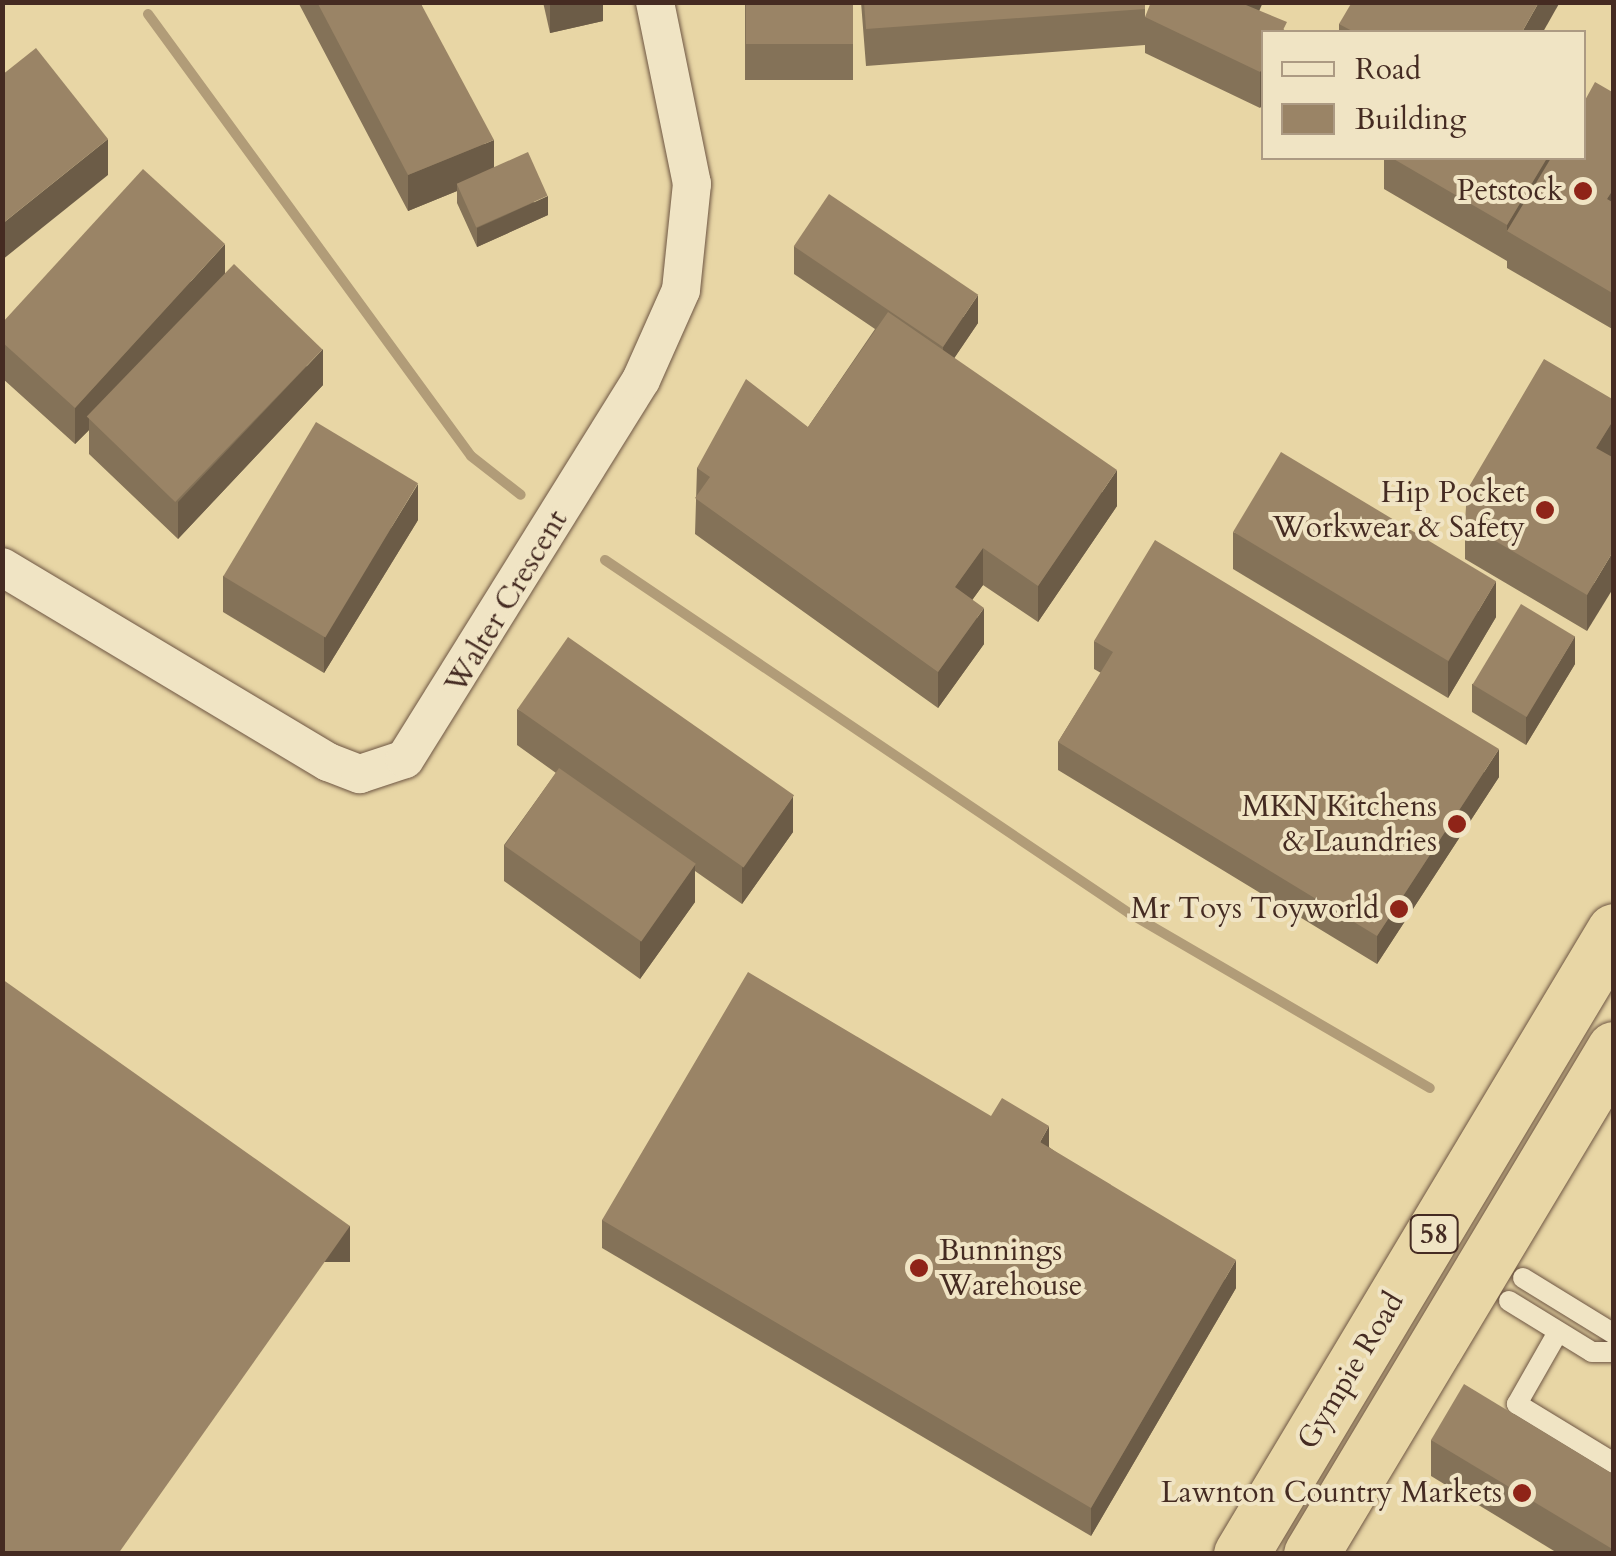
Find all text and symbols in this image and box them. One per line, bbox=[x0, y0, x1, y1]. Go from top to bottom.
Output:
legend bbox=[1261, 30, 1586, 160]
text: Road bbox=[1355, 49, 1421, 90]
text: Building bbox=[1355, 99, 1466, 140]
place label: Petstock bbox=[1457, 173, 1563, 209]
marker: Petstock bbox=[1572, 180, 1594, 202]
place label: Hip Pocket Workwear & Safety bbox=[1273, 475, 1525, 546]
marker: Hip Pocket Workwear & Safety bbox=[1534, 499, 1556, 521]
street label: Walter Crescent bbox=[438, 504, 576, 700]
place label: MKN Kitchens & Laundries bbox=[1242, 789, 1437, 860]
marker: MKN Kitchens & Laundries bbox=[1446, 813, 1468, 835]
place label: Mr Toys Toyworld bbox=[1131, 891, 1379, 927]
marker: Mr Toys Toyworld bbox=[1388, 898, 1410, 920]
road number: 58 bbox=[1409, 1211, 1459, 1257]
place label: Bunnings Warehouse bbox=[939, 1233, 1082, 1304]
marker: Bunnings Warehouse bbox=[908, 1257, 930, 1279]
street label: Gympie Road bbox=[1290, 1286, 1412, 1456]
place label: Lawnton Country Markets bbox=[1161, 1475, 1502, 1511]
marker: Lawnton Country Markets bbox=[1511, 1482, 1533, 1504]

